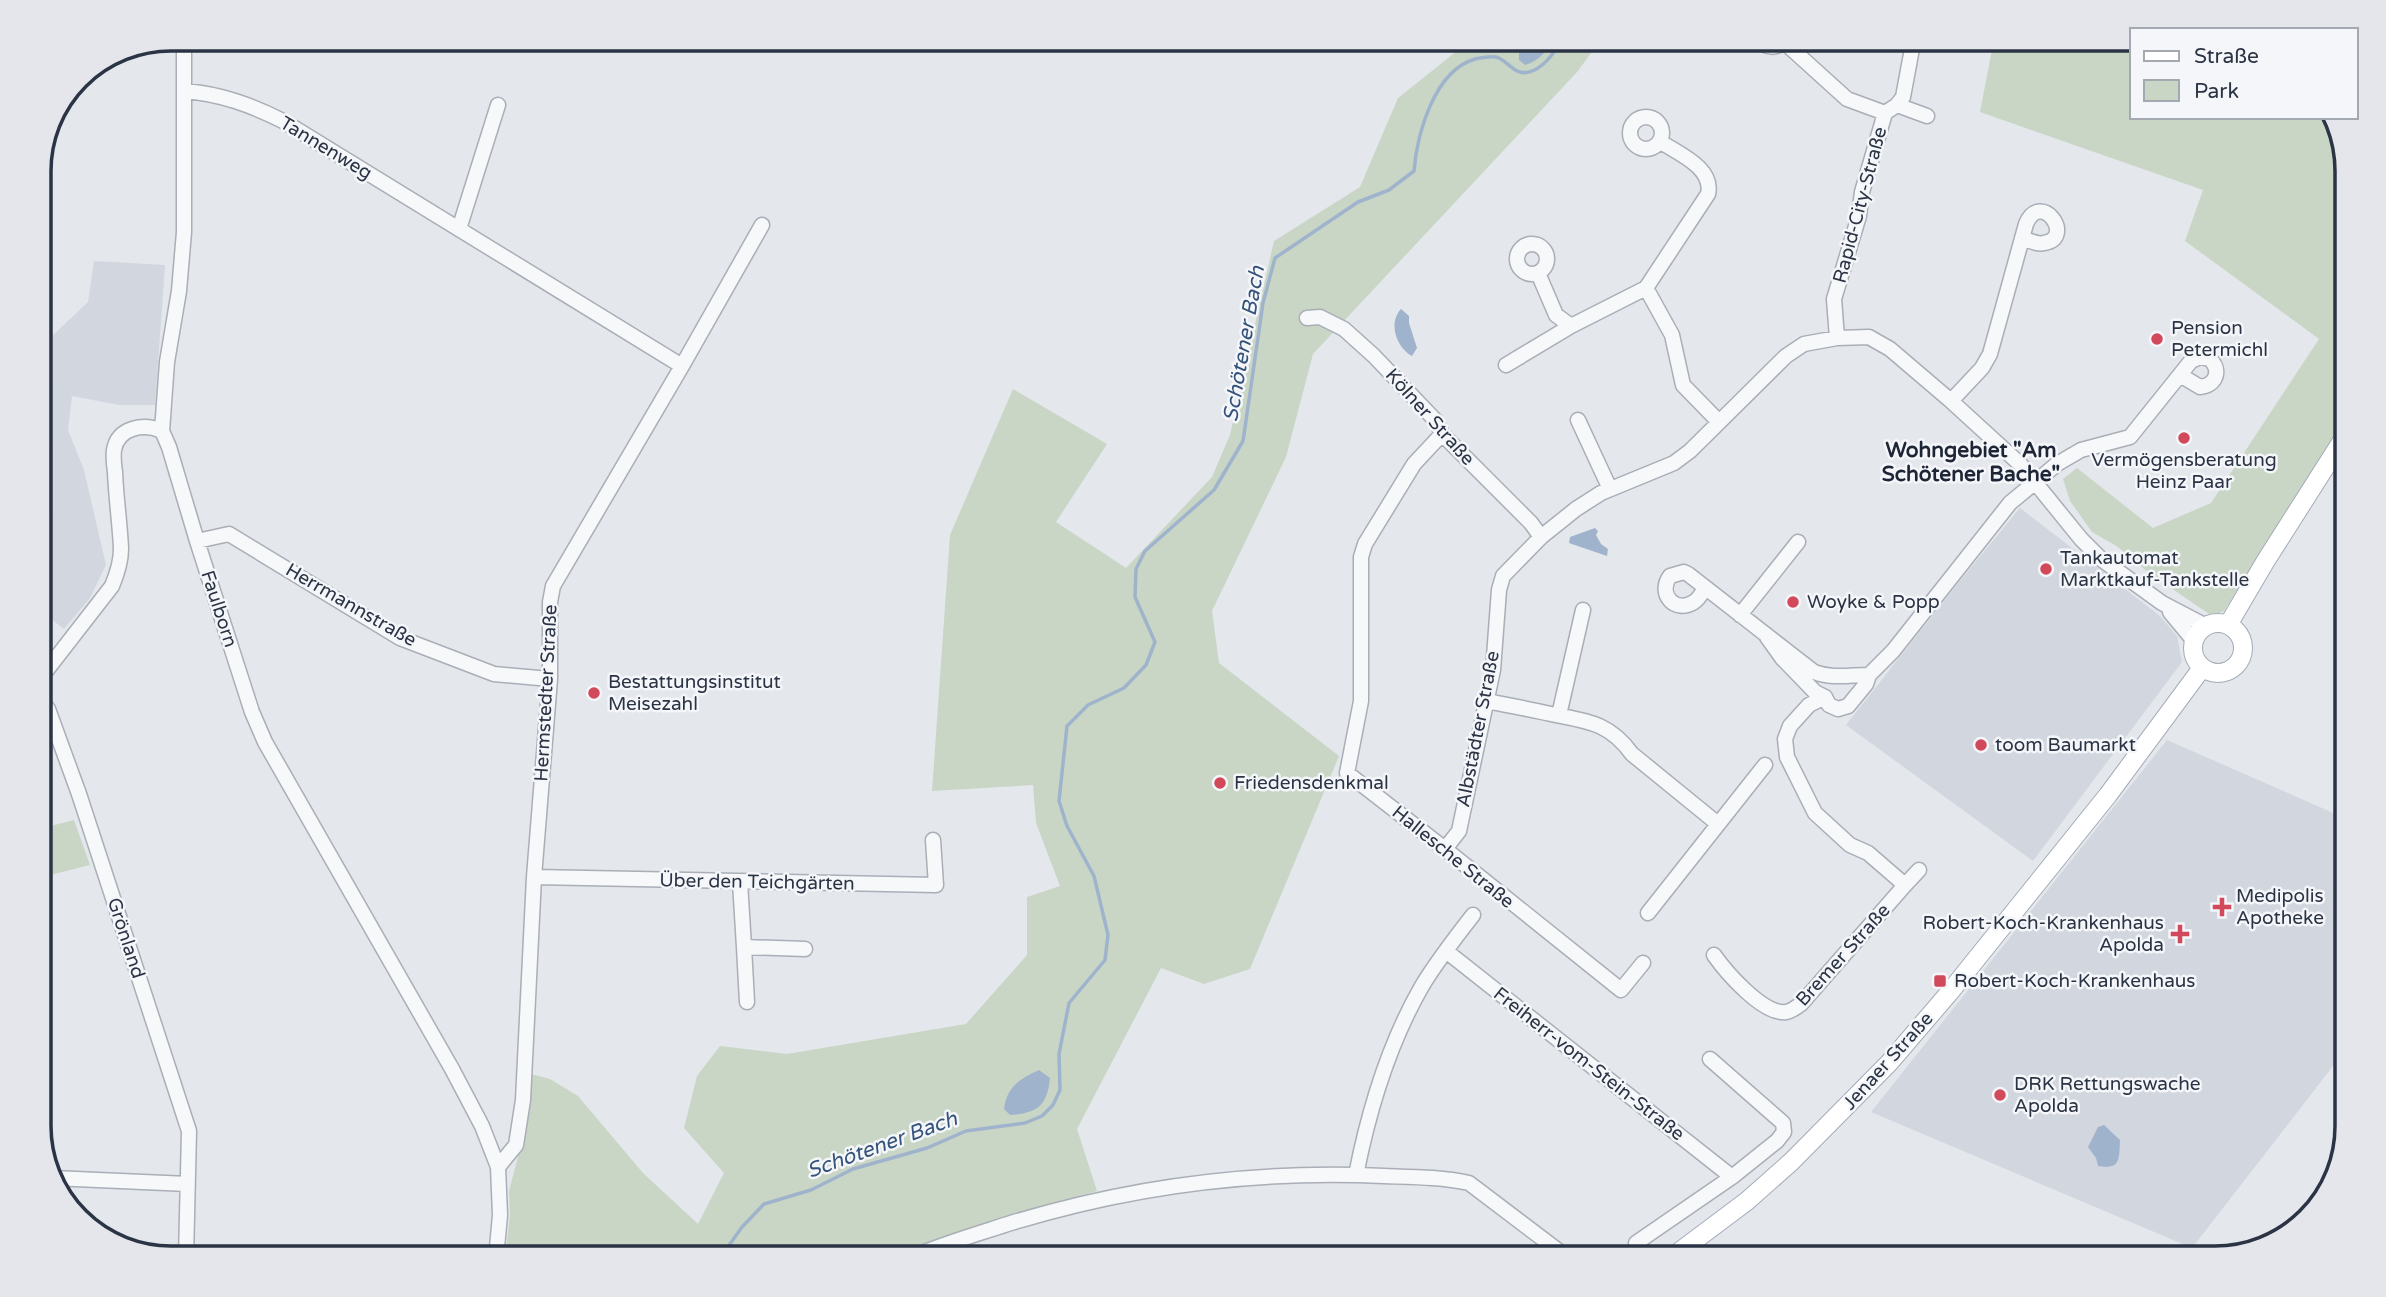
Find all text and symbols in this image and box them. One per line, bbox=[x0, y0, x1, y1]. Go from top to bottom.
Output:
legend bbox=[2130, 28, 2358, 119]
text: Straße bbox=[2194, 44, 2259, 69]
text: Park bbox=[2194, 79, 2239, 104]
street label: Tannenweg bbox=[276, 112, 376, 184]
street label: Rapid-City-Straße bbox=[1829, 124, 1891, 286]
water label: Schötener Bach bbox=[1218, 263, 1270, 424]
place label: Pension Petermichl bbox=[2171, 317, 2268, 361]
marker: Pension Petermichl bbox=[2149, 331, 2165, 347]
street label: Kölner Straße bbox=[1381, 364, 1479, 470]
marker: Vermögensberatung Heinz Paar bbox=[2176, 430, 2192, 446]
district label: Wohngebiet "Am Schötener Bache" bbox=[1882, 438, 2060, 487]
place label: Vermögensberatung Heinz Paar bbox=[2091, 449, 2277, 493]
place label: Tankautomat Marktkauf-Tankstelle bbox=[2060, 547, 2249, 591]
street label: Herrmannstraße bbox=[282, 559, 420, 651]
marker: Tankautomat Marktkauf-Tankstelle bbox=[2038, 561, 2054, 577]
street label: Faulborn bbox=[196, 568, 242, 650]
place label: Woyke & Popp bbox=[1807, 591, 1940, 613]
marker: Woyke & Popp bbox=[1785, 594, 1801, 610]
street label: Hermstedter Straße bbox=[530, 604, 562, 782]
street label: Albstädter Straße bbox=[1452, 649, 1504, 809]
place label: Bestattungsinstitut Meisezahl bbox=[608, 671, 781, 715]
marker: Bestattungsinstitut Meisezahl bbox=[586, 685, 602, 701]
place label: toom Baumarkt bbox=[1995, 734, 2136, 756]
marker: toom Baumarkt bbox=[1973, 737, 1989, 753]
place label: Friedensdenkmal bbox=[1234, 772, 1389, 794]
marker: Friedensdenkmal bbox=[1212, 775, 1228, 791]
street label: Hallesche Straße bbox=[1388, 801, 1518, 913]
street label: Über den Teichgärten bbox=[659, 869, 855, 895]
place label: Medipolis Apotheke bbox=[2236, 885, 2324, 929]
street label: Grönland bbox=[103, 895, 149, 981]
street label: Bremer Straße bbox=[1791, 899, 1895, 1011]
marker: Medipolis Apotheke bbox=[2214, 899, 2230, 915]
place label: Robert-Koch-Krankenhaus Apolda bbox=[1923, 912, 2164, 956]
marker: Robert-Koch-Krankenhaus Apolda bbox=[2170, 924, 2190, 944]
place label: Robert-Koch-Krankenhaus bbox=[1954, 970, 2195, 992]
marker: Robert-Koch-Krankenhaus bbox=[1932, 973, 1948, 989]
street label: Freiherr-vom-Stein-Straße bbox=[1489, 983, 1689, 1145]
street label: Jenaer Straße bbox=[1838, 1008, 1938, 1114]
place label: DRK Rettungswache Apolda bbox=[2014, 1073, 2201, 1117]
marker: DRK Rettungswache Apolda bbox=[1992, 1087, 2008, 1103]
water label: Schötener Bach bbox=[804, 1106, 962, 1184]

